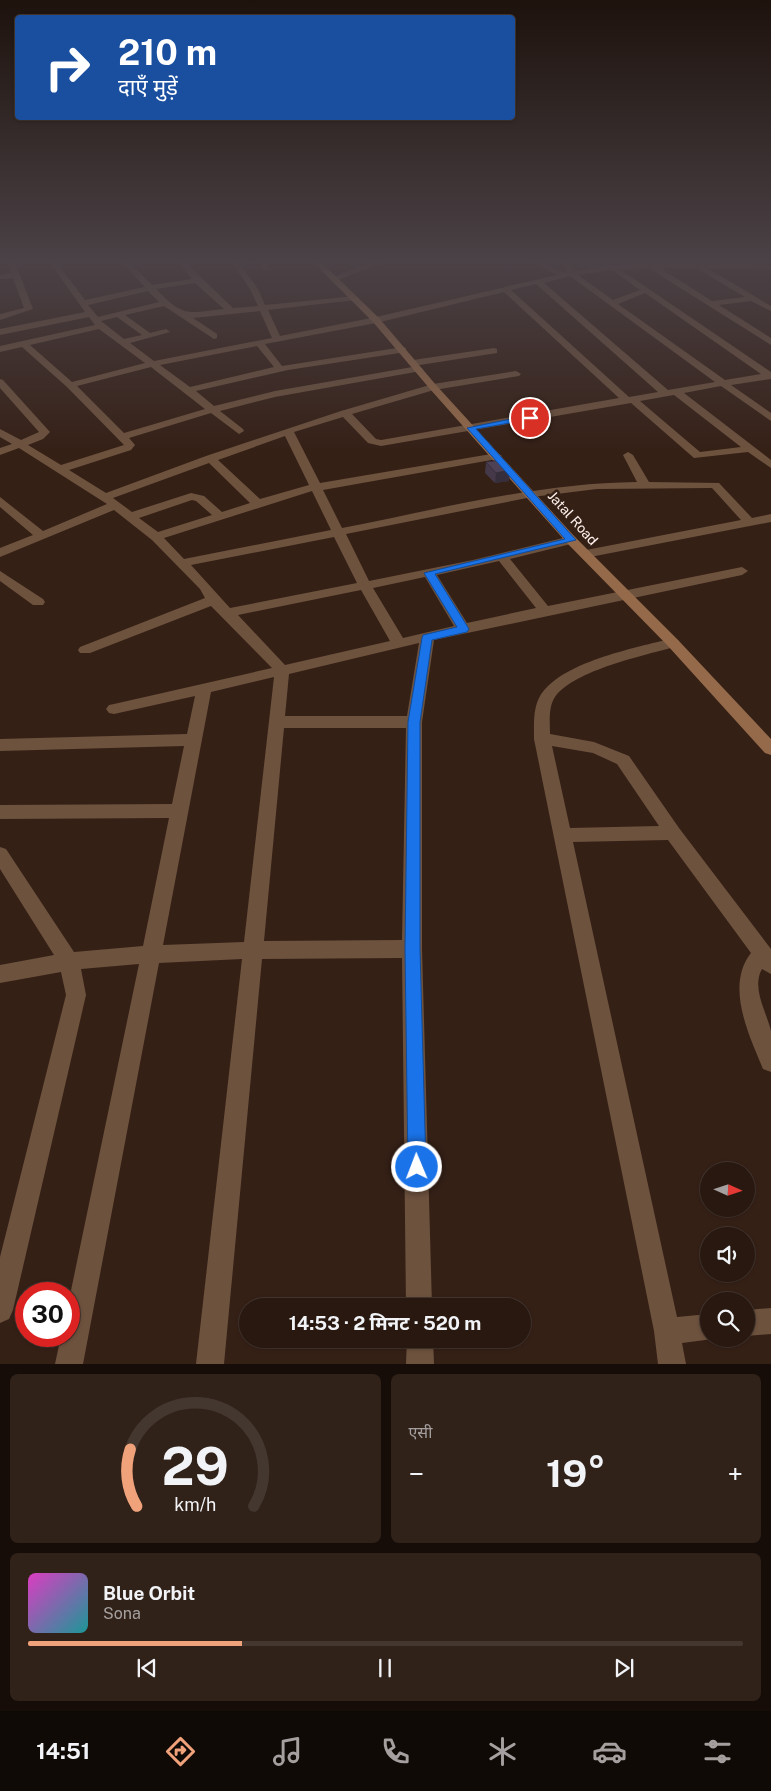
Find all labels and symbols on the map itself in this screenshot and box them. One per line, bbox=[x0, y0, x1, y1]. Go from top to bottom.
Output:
pin bbox=[509, 397, 551, 439]
street label: Jatal Road bbox=[545, 488, 601, 548]
position arrow bbox=[390, 1140, 442, 1192]
north arrow bbox=[700, 1162, 755, 1218]
speed limit sign: 30 bbox=[15, 1282, 80, 1347]

